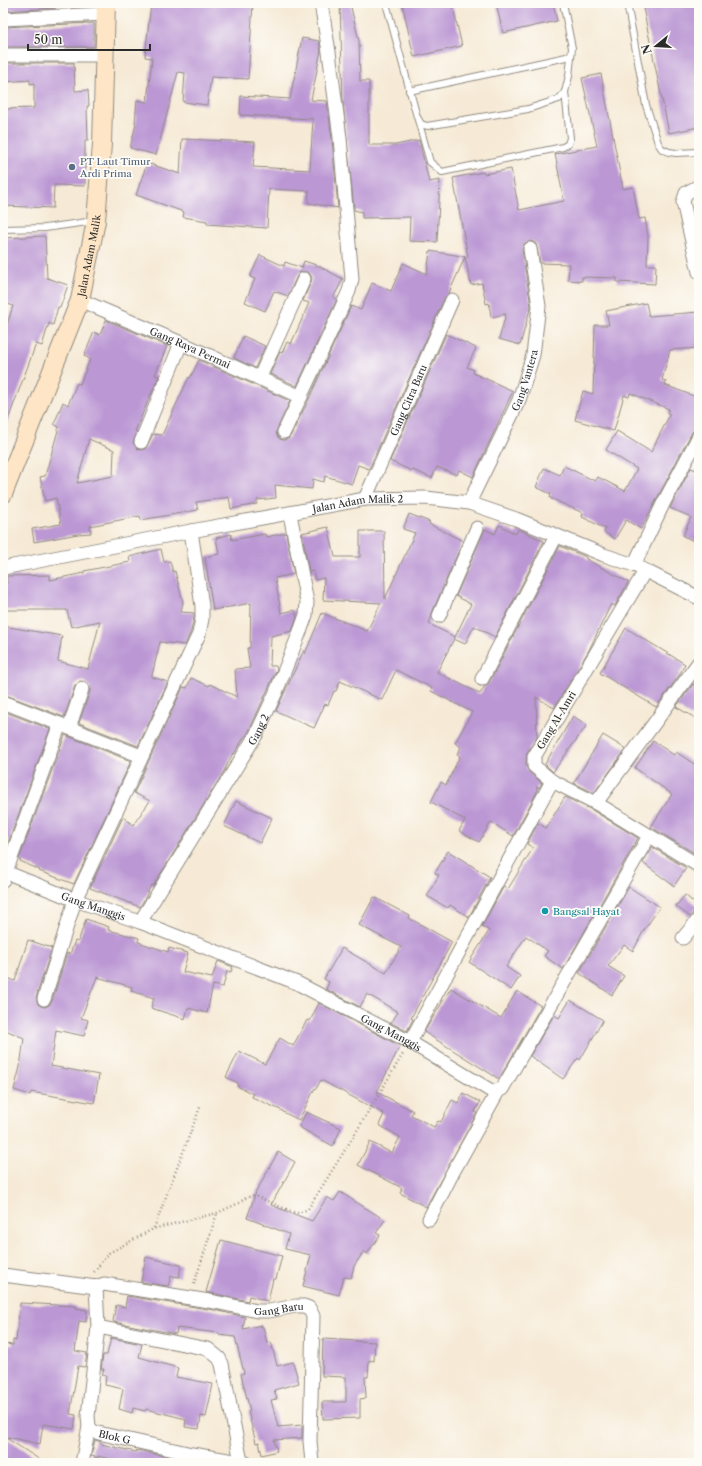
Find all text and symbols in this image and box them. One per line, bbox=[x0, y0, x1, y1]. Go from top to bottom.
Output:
scale bar bbox=[28, 26, 150, 52]
north arrow bbox=[636, 26, 676, 66]
text: 50 m bbox=[34, 32, 63, 47]
text: N bbox=[638, 42, 655, 56]
place label: PT Laut Timur Ardi Prima bbox=[79, 155, 151, 180]
marker: PT Laut Timur Ardi Prima bbox=[67, 162, 77, 172]
street label: Jalan Adam Malik bbox=[74, 213, 104, 300]
street label: Gang Raya Permai bbox=[148, 324, 232, 371]
street label: Gang Vantera bbox=[509, 348, 541, 413]
street label: Gang Citra Baru bbox=[387, 363, 430, 438]
street label: Jalan Adam Malik 2 bbox=[310, 492, 404, 516]
street label: Gang Al-Amri bbox=[534, 689, 579, 752]
street label: Gang 2 bbox=[245, 712, 272, 748]
street label: Gang Manggis bbox=[59, 889, 127, 924]
place label: Bangsal Hayat bbox=[553, 905, 620, 918]
marker: Bangsal Hayat bbox=[540, 906, 550, 916]
street label: Gang Manggis bbox=[358, 1011, 424, 1054]
street label: Gang Baru bbox=[254, 1300, 304, 1318]
street label: Blok G bbox=[97, 1427, 132, 1447]

